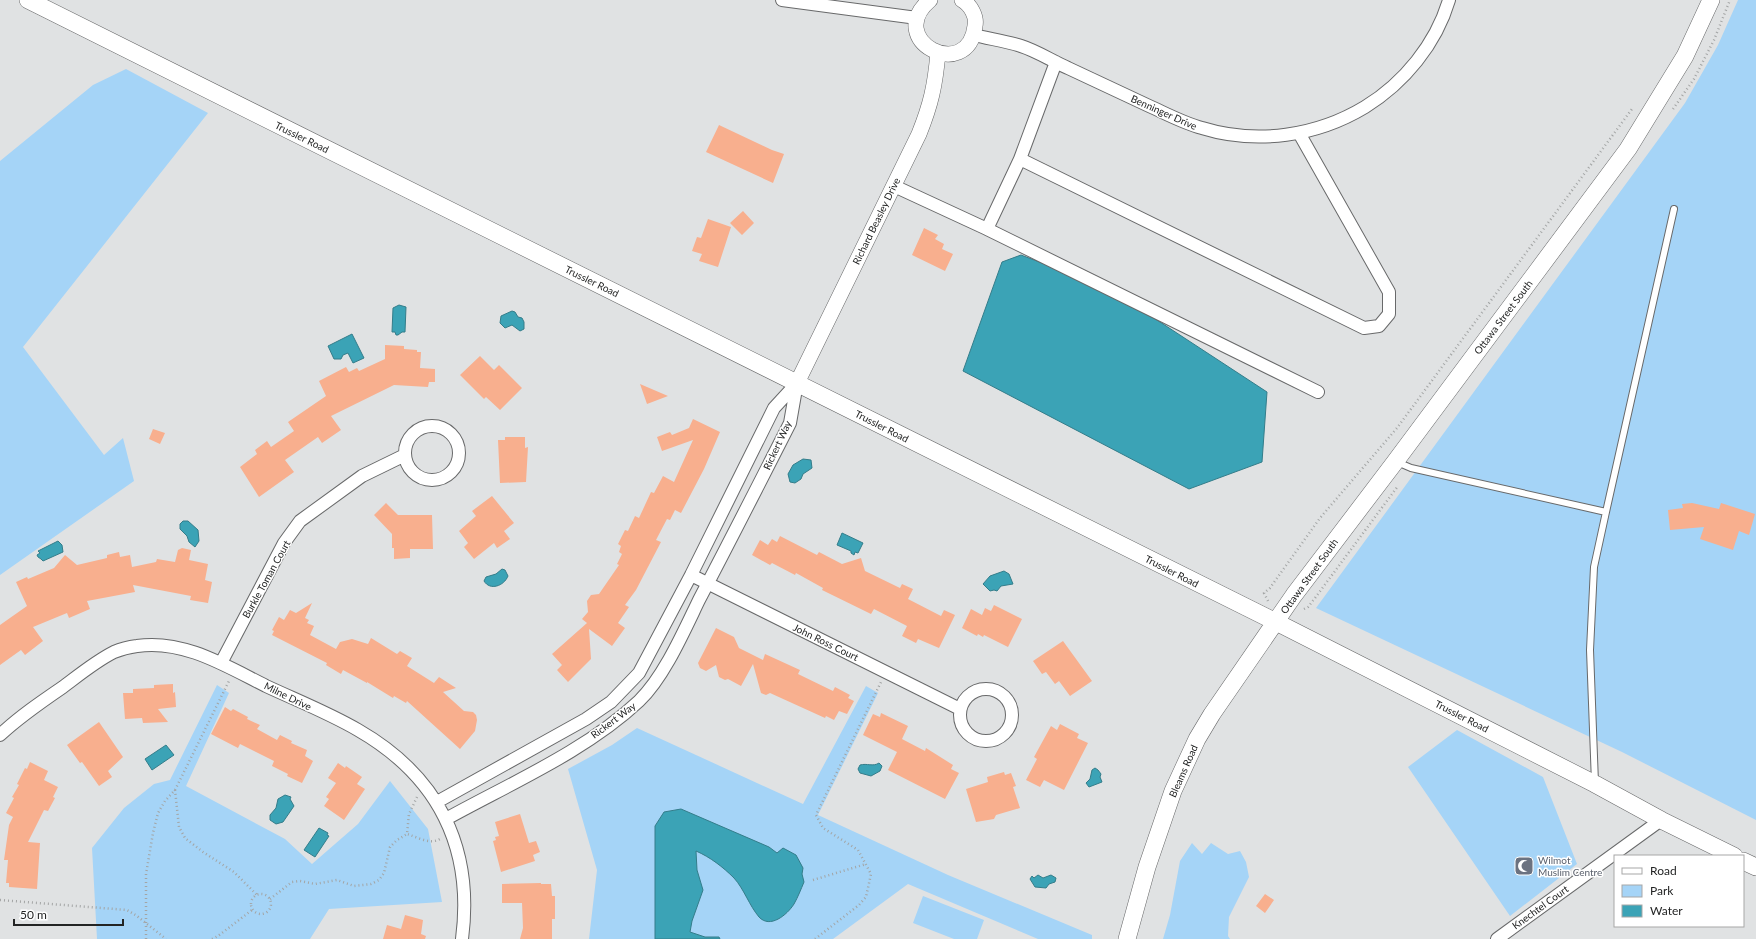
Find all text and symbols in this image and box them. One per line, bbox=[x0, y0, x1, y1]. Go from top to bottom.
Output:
street label: Benninger Drive bbox=[1129, 92, 1199, 132]
street label: Trussler Road bbox=[273, 119, 331, 155]
street label: Richard Beasley Drive bbox=[850, 176, 902, 266]
street label: Trussler Road bbox=[563, 263, 621, 299]
street label: Ottawa Street South bbox=[1471, 278, 1535, 356]
street label: Trussler Road bbox=[853, 407, 911, 445]
street label: Rickert Way bbox=[760, 418, 794, 472]
street label: Ottawa Street South bbox=[1278, 536, 1340, 616]
street label: Burkle Toman Court bbox=[240, 538, 293, 620]
street label: Trussler Road bbox=[1143, 552, 1201, 590]
street label: John Ross Court bbox=[791, 621, 861, 663]
street label: Milne Drive bbox=[262, 679, 314, 713]
street label: Trussler Road bbox=[1433, 697, 1491, 735]
street label: Rickert Way bbox=[588, 699, 638, 741]
street label: Bleams Road bbox=[1166, 743, 1200, 799]
place label: Wilmot Muslim Centre bbox=[1538, 854, 1602, 878]
mosque icon: Wilmot Muslim Centre bbox=[1513, 855, 1535, 877]
legend bbox=[1614, 855, 1744, 927]
text: Road bbox=[1650, 863, 1677, 878]
street label: Knechtel Court bbox=[1510, 882, 1571, 931]
text: Park bbox=[1650, 883, 1674, 898]
scale bar bbox=[14, 901, 123, 927]
text: Water bbox=[1650, 903, 1683, 918]
text: 50 m bbox=[20, 907, 47, 922]

